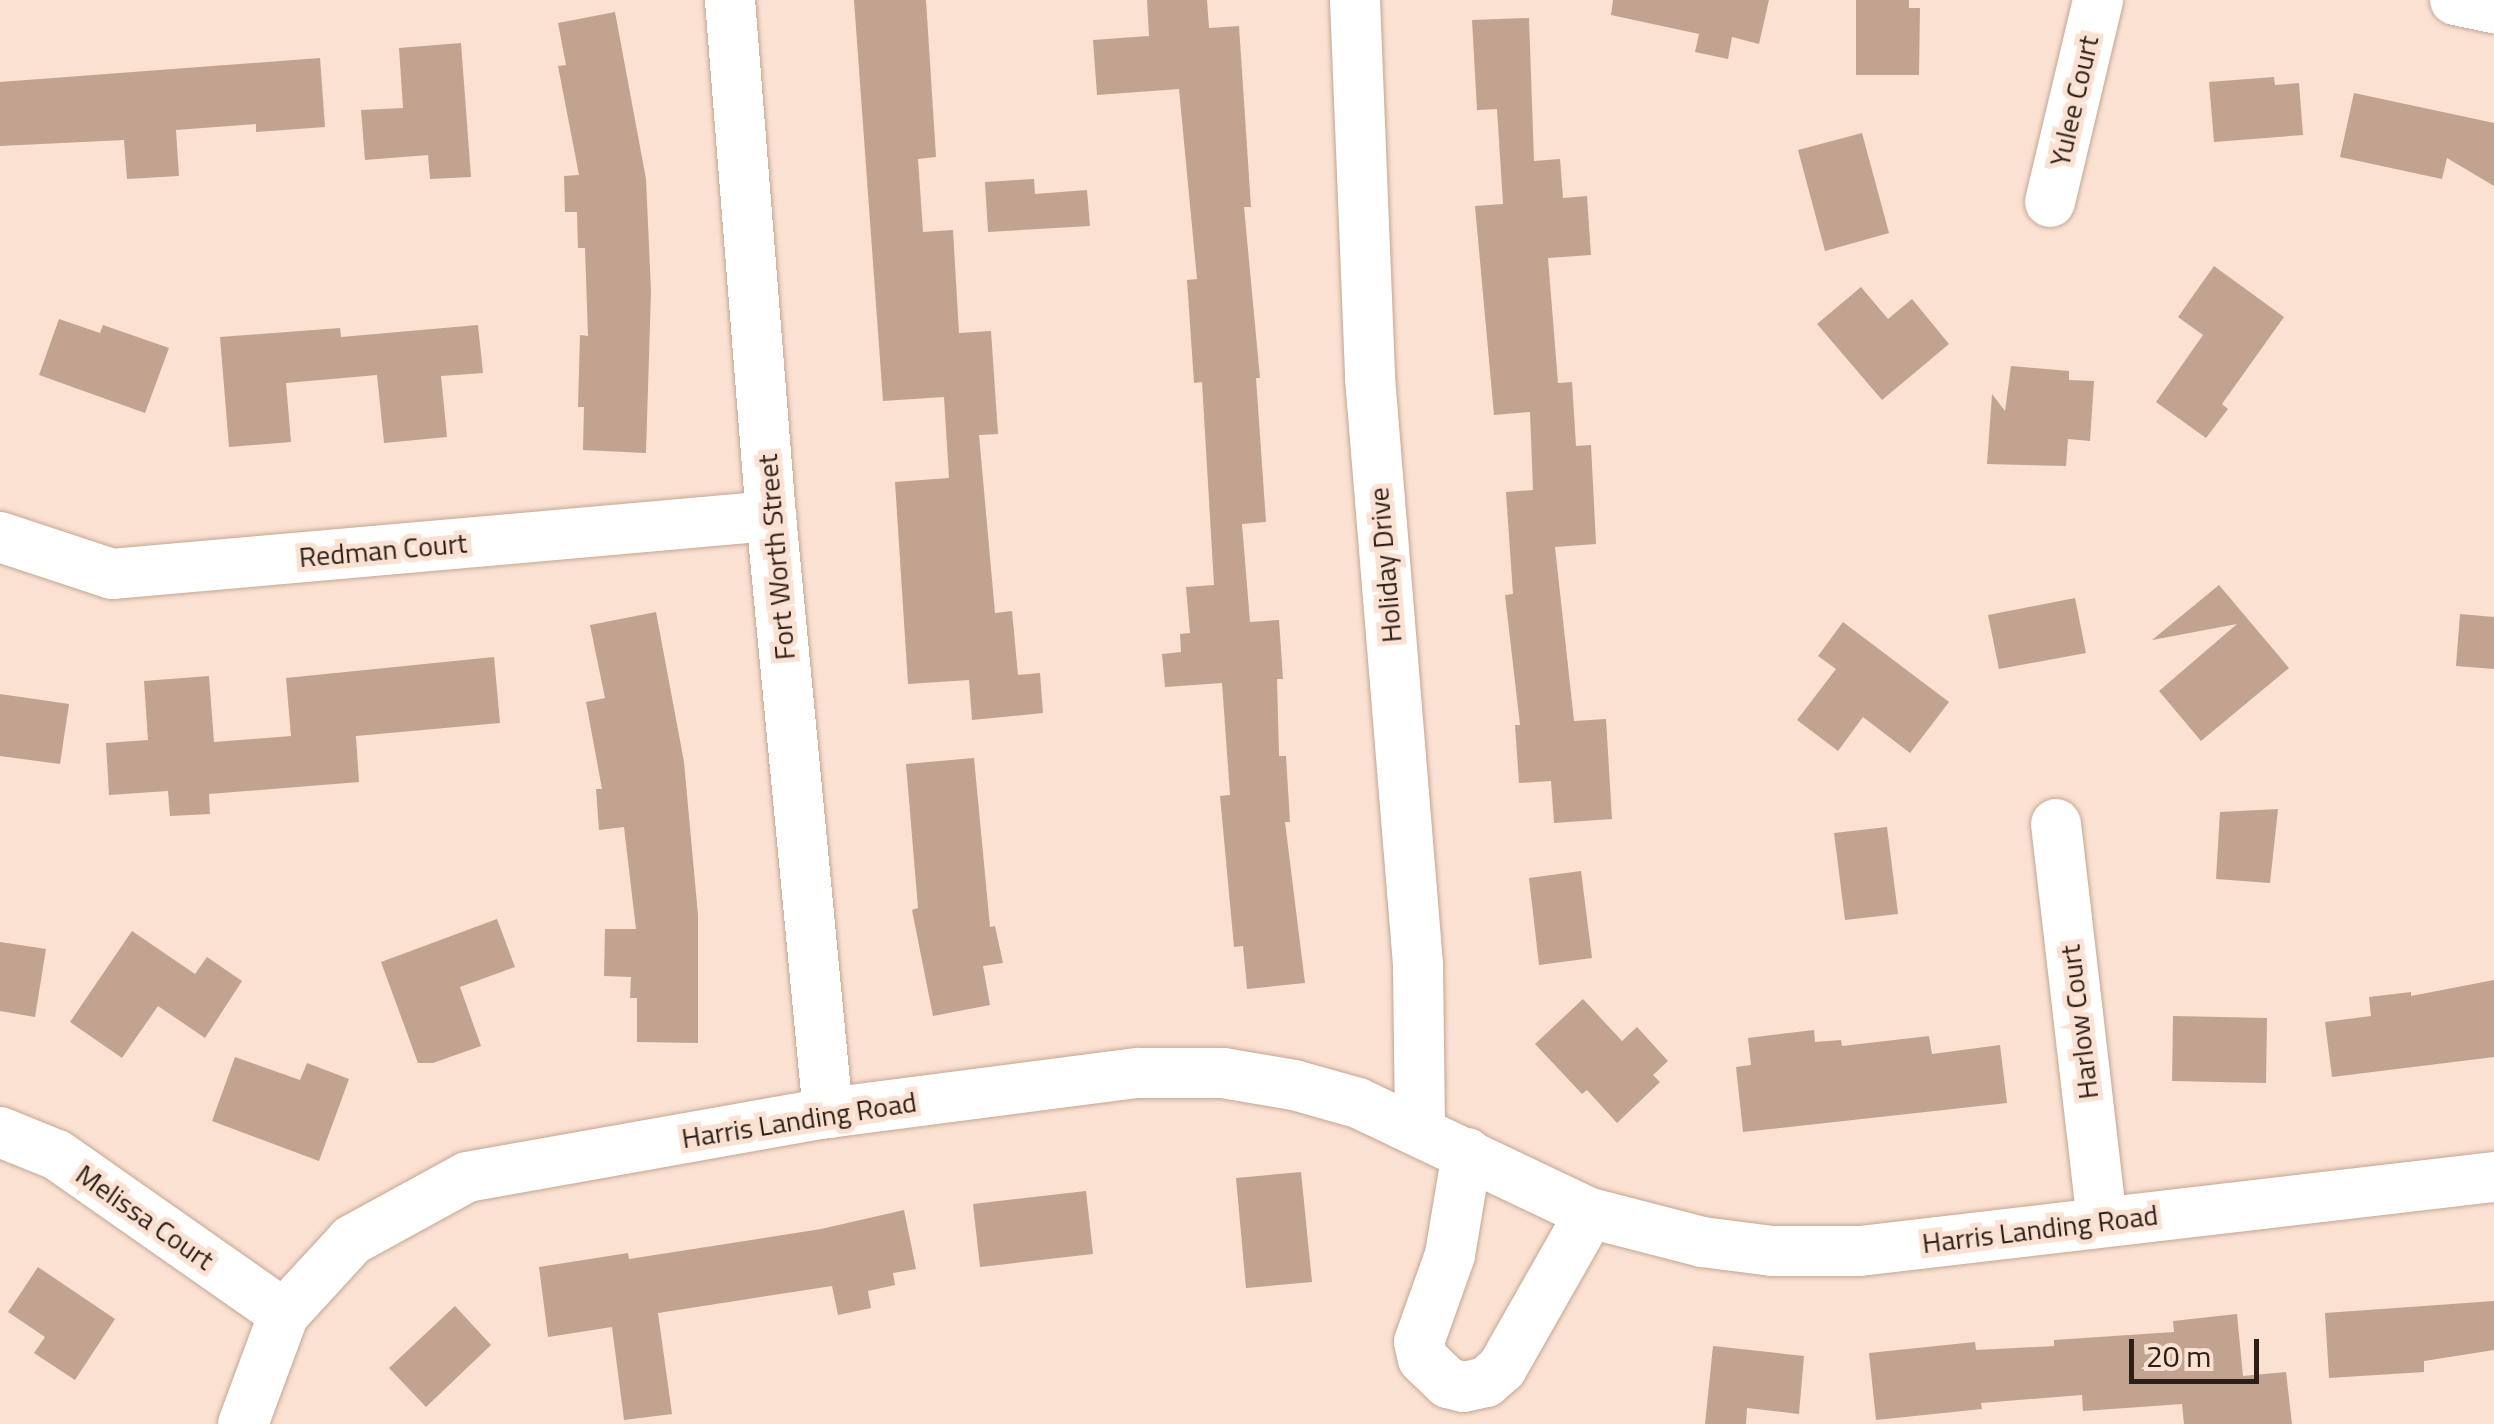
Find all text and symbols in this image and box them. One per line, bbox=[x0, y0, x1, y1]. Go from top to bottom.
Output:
street label: Yulee Court bbox=[2043, 32, 2105, 170]
street label: Fort Worth Street bbox=[750, 453, 802, 661]
street label: Holiday Drive bbox=[1361, 486, 1409, 644]
street label: Redman Court bbox=[298, 526, 468, 574]
street label: Harlow Court bbox=[2053, 943, 2105, 1101]
street label: Harris Landing Road bbox=[679, 1085, 919, 1155]
street label: Melissa Court bbox=[70, 1157, 220, 1277]
street label: Harris Landing Road bbox=[1920, 1198, 2160, 1260]
scale bar bbox=[2134, 1319, 2264, 1381]
text: 20 m bbox=[2146, 1333, 2211, 1379]

